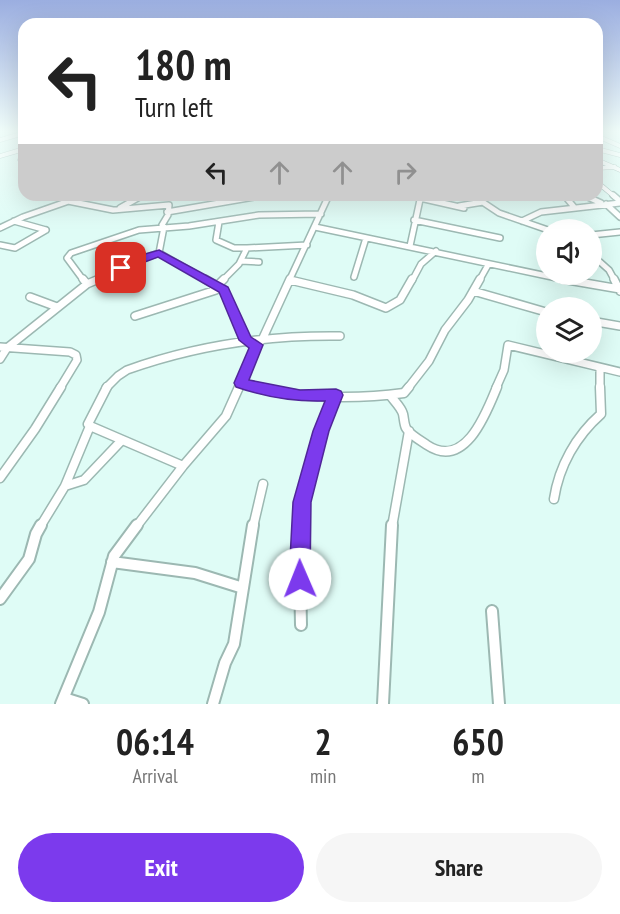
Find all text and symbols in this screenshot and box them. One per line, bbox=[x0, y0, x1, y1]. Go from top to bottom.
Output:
text: 180 m bbox=[135, 37, 232, 92]
icon: left bbox=[36, 42, 114, 120]
text: Turn left bbox=[135, 90, 213, 124]
icon: left bbox=[200, 156, 233, 189]
icon: ahead bbox=[263, 156, 296, 189]
icon: ahead bbox=[326, 156, 359, 189]
icon: right bbox=[389, 156, 422, 189]
map controls bbox=[536, 219, 602, 363]
button: sound bbox=[536, 219, 602, 285]
pin bbox=[95, 242, 146, 293]
icon: arrive bbox=[104, 251, 137, 284]
button: layers bbox=[536, 297, 602, 363]
position arrow bbox=[268, 547, 332, 611]
text: 06:14 bbox=[116, 718, 194, 765]
text: 2 bbox=[314, 718, 332, 765]
text: 650 bbox=[452, 718, 504, 765]
text: Arrival bbox=[132, 763, 178, 789]
text: min bbox=[310, 763, 336, 789]
text: m bbox=[472, 763, 485, 789]
button: Exit bbox=[18, 833, 304, 902]
button: Share bbox=[316, 833, 602, 902]

